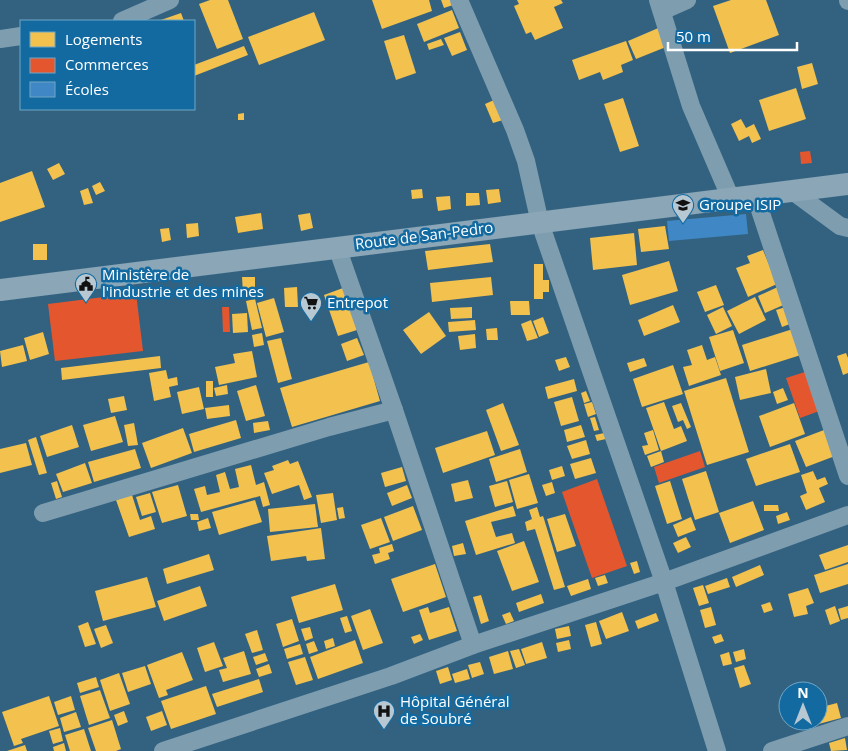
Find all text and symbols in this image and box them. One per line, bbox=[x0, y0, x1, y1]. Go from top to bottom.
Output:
legend bbox=[20, 20, 195, 110]
scale bar bbox=[668, 20, 797, 52]
text: 50 m bbox=[676, 26, 711, 46]
text: Logements bbox=[65, 29, 142, 49]
text: Commerces bbox=[65, 54, 149, 74]
text: Écoles bbox=[65, 79, 109, 99]
school or university icon: Groupe ISIP bbox=[671, 193, 695, 224]
place label: Groupe ISIP bbox=[699, 194, 781, 214]
street label: Route de San-Pedro bbox=[354, 217, 494, 253]
place label: Ministère de l'industrie et des mines bbox=[102, 264, 264, 301]
public building icon: Ministère de l'industrie et des mines bbox=[74, 272, 98, 303]
supermarket icon: Entrepot bbox=[299, 291, 323, 322]
place label: Entrepot bbox=[327, 292, 388, 312]
north arrow bbox=[778, 681, 828, 731]
text: N bbox=[797, 683, 809, 702]
place label: Hôpital Général de Soubré bbox=[400, 691, 510, 728]
hospital icon: Hôpital Général de Soubré bbox=[372, 699, 396, 730]

